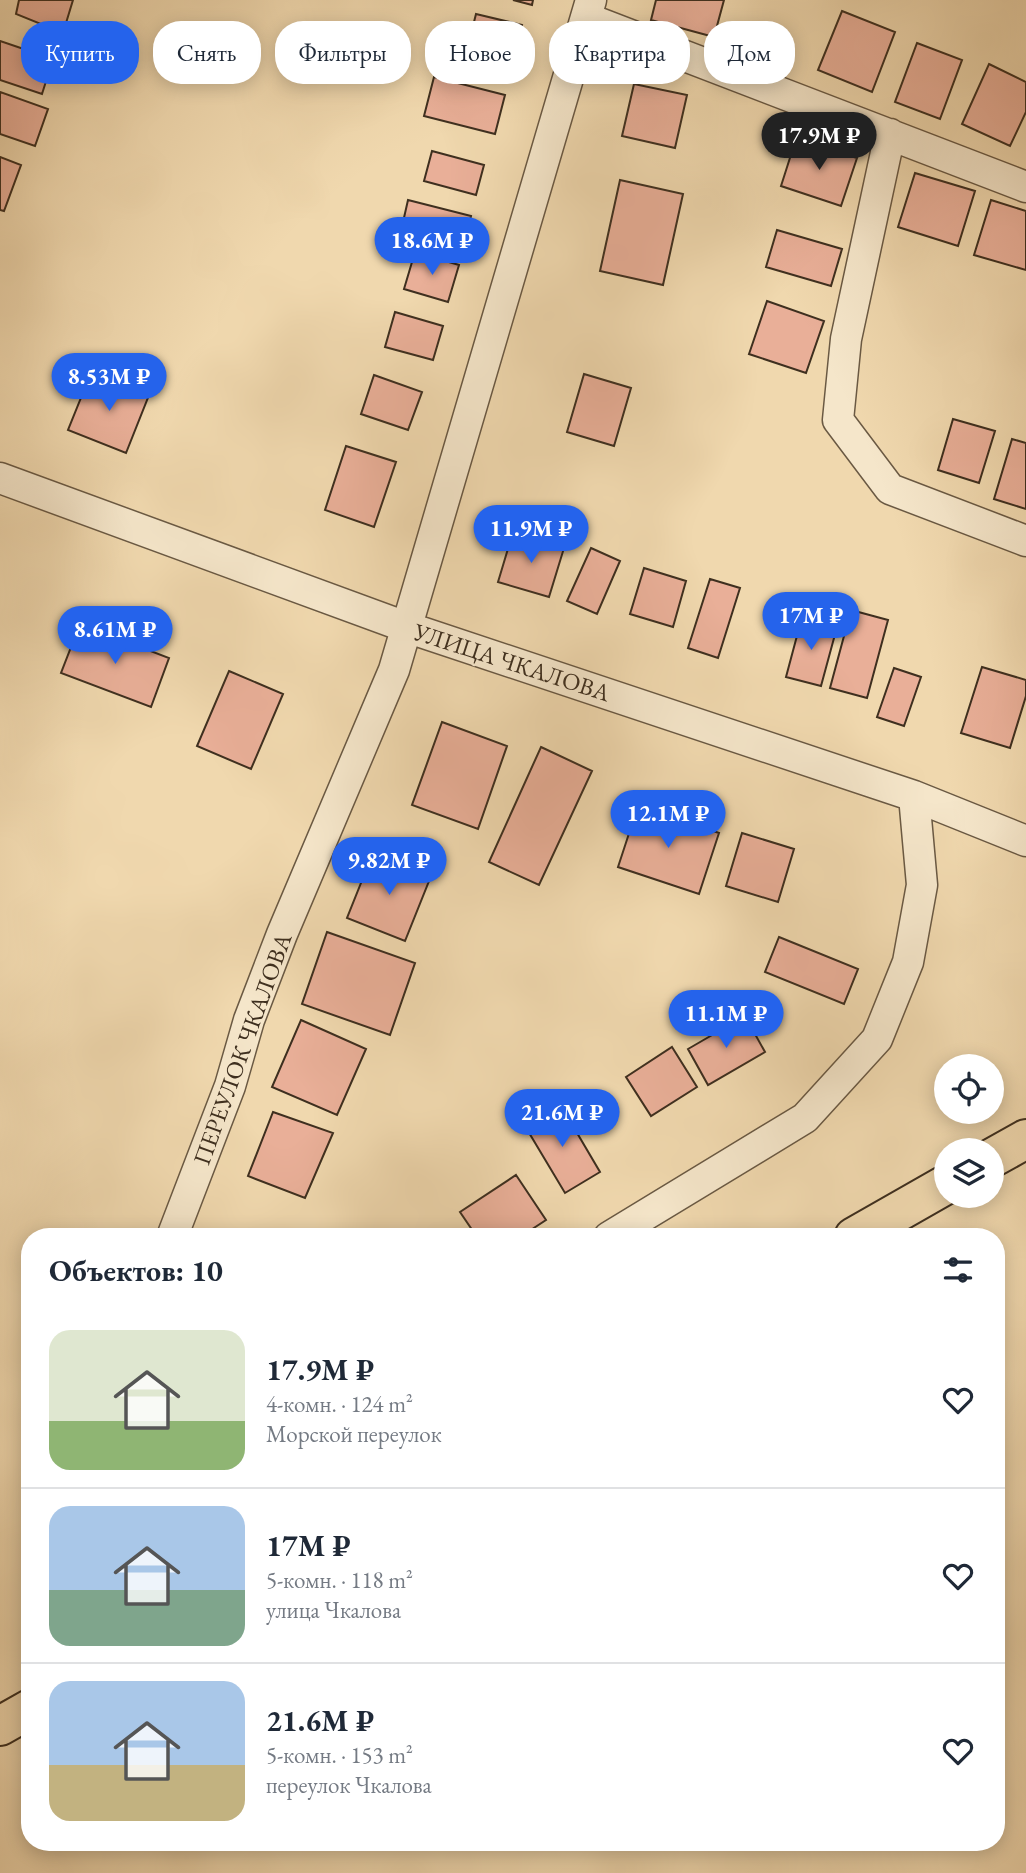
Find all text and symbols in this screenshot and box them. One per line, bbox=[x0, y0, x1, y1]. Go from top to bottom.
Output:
chip: Купить bbox=[21, 21, 139, 84]
chip: Снять bbox=[153, 21, 261, 84]
chip: Фильтры bbox=[275, 21, 411, 84]
chip: Новое bbox=[425, 21, 535, 84]
chip: Квартира bbox=[549, 21, 690, 84]
chip: Дом bbox=[704, 21, 795, 84]
pin: 17.9M ₽ bbox=[754, 113, 884, 172]
text: 17.9M ₽ bbox=[778, 120, 860, 150]
pin: 18.6M ₽ bbox=[367, 218, 497, 277]
text: 18.6M ₽ bbox=[391, 225, 473, 255]
pin: 8.53M ₽ bbox=[44, 354, 174, 413]
text: 8.53M ₽ bbox=[68, 361, 150, 391]
pin: 11.9M ₽ bbox=[466, 505, 596, 565]
text: 11.9M ₽ bbox=[490, 513, 572, 543]
pin: 17M ₽ bbox=[762, 592, 860, 652]
text: 17M ₽ bbox=[778, 600, 844, 630]
pin: 8.61M ₽ bbox=[50, 606, 180, 666]
text: 8.61M ₽ bbox=[74, 614, 156, 644]
street label: УЛИЦА ЧКАЛОВА bbox=[409, 615, 615, 709]
pin: 12.1M ₽ bbox=[603, 790, 733, 850]
text: 12.1M ₽ bbox=[627, 798, 709, 828]
pin: 9.82M ₽ bbox=[324, 838, 454, 897]
text: 9.82M ₽ bbox=[348, 845, 430, 875]
street label: ПЕРЕУЛОК ЧКАЛОВА bbox=[186, 928, 299, 1169]
pin: 11.1M ₽ bbox=[661, 990, 791, 1050]
text: 11.1M ₽ bbox=[685, 998, 767, 1028]
map controls bbox=[934, 1054, 1004, 1208]
button: locate bbox=[934, 1054, 1004, 1124]
pin: 21.6M ₽ bbox=[497, 1090, 627, 1149]
text: 21.6M ₽ bbox=[521, 1097, 603, 1127]
button: layers bbox=[934, 1138, 1004, 1208]
text: Объектов: 10 bbox=[49, 1251, 223, 1290]
icon: filters bbox=[939, 1251, 977, 1289]
text: 17.9M ₽ bbox=[266, 1350, 374, 1389]
icon: home bbox=[105, 1358, 189, 1442]
icon: heart bbox=[939, 1381, 977, 1419]
text: 4-комн. · 124 m² bbox=[266, 1389, 413, 1419]
text: Морской переулок bbox=[266, 1419, 442, 1449]
text: 17M ₽ bbox=[266, 1526, 351, 1565]
icon: home bbox=[105, 1534, 189, 1618]
icon: heart bbox=[939, 1557, 977, 1595]
text: 5-комн. · 118 m² bbox=[266, 1565, 413, 1595]
text: улица Чкалова bbox=[266, 1595, 401, 1625]
text: 21.6M ₽ bbox=[266, 1701, 374, 1740]
icon: home bbox=[105, 1709, 189, 1793]
icon: heart bbox=[939, 1732, 977, 1770]
text: 5-комн. · 153 m² bbox=[266, 1740, 413, 1770]
text: переулок Чкалова bbox=[266, 1770, 432, 1800]

